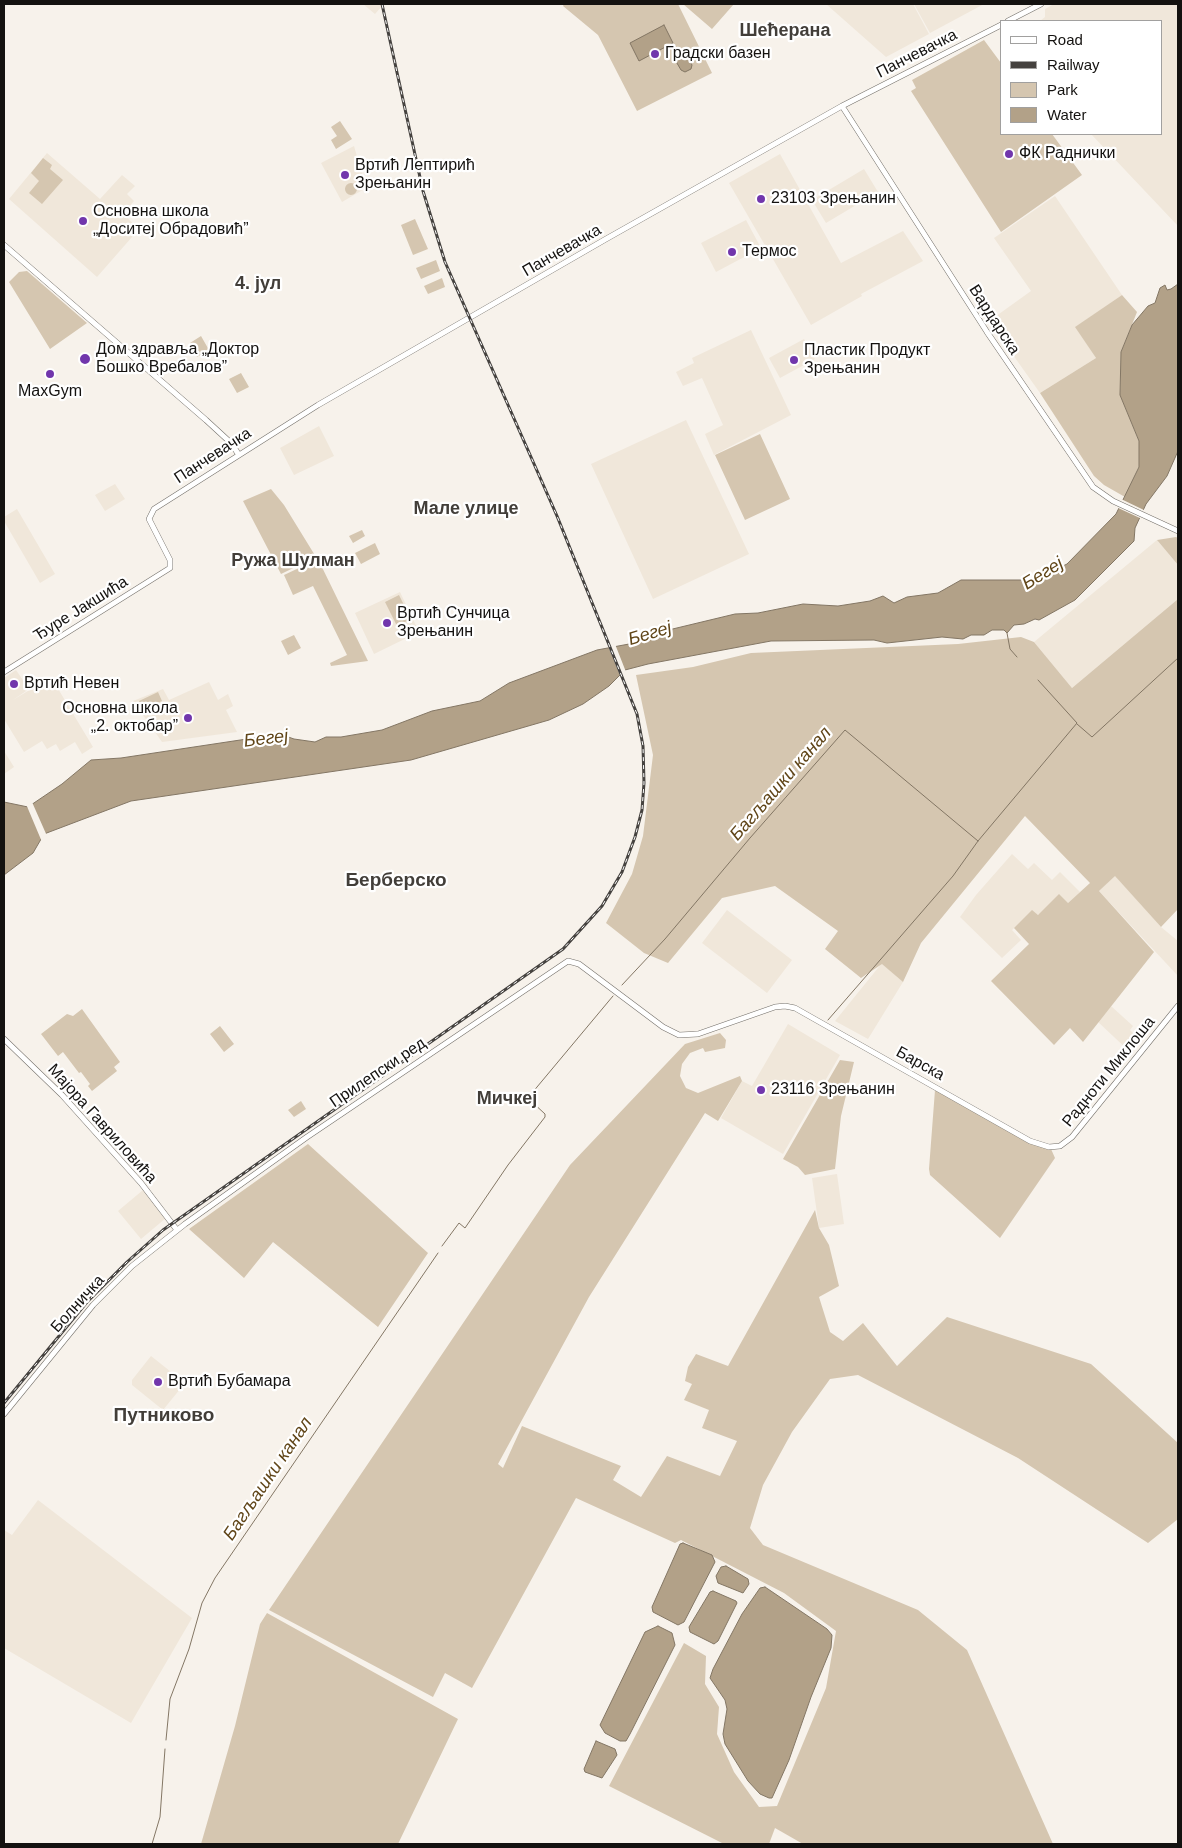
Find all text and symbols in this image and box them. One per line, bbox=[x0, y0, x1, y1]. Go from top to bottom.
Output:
district label: Шећерана bbox=[740, 20, 830, 42]
legend bbox=[1000, 20, 1162, 135]
street label: Панчевачка bbox=[873, 25, 961, 83]
text: Road bbox=[1047, 31, 1083, 48]
place label: Градски базен bbox=[665, 44, 771, 64]
marker: Градски базен bbox=[649, 48, 661, 60]
text: Railway bbox=[1047, 56, 1100, 73]
text: Park bbox=[1047, 81, 1078, 98]
text: Water bbox=[1047, 106, 1086, 123]
place label: ФК Раднички bbox=[1019, 144, 1115, 164]
marker: ФК Раднички bbox=[1003, 148, 1015, 160]
place label: Вртић Лептирић Зрењанин bbox=[355, 156, 475, 194]
marker: Вртић Лептирић Зрењанин bbox=[339, 169, 351, 181]
place label: 23103 Зрењанин bbox=[771, 189, 896, 209]
marker: 23103 Зрењанин bbox=[755, 193, 767, 205]
place label: Основна школа „Доситеј Обрадовић” bbox=[93, 202, 249, 240]
marker: Основна школа „Доситеј Обрадовић” bbox=[77, 215, 89, 227]
street label: Панчевачка bbox=[519, 221, 605, 281]
place label: Термос bbox=[742, 242, 797, 262]
marker: Термос bbox=[726, 246, 738, 258]
district label: 4. јул bbox=[235, 273, 281, 295]
street label: Вардарска bbox=[964, 281, 1024, 359]
place label: Дом здравља „Доктор Бошко Вребалов” bbox=[96, 340, 259, 378]
place label: Пластик Продукт Зрењанин bbox=[804, 341, 930, 379]
marker: Дом здравља „Доктор Бошко Вребалов” bbox=[78, 352, 92, 366]
marker: Пластик Продукт Зрењанин bbox=[788, 354, 800, 366]
marker: MaxGym bbox=[44, 368, 56, 380]
place label: MaxGym bbox=[18, 382, 82, 402]
street label: Панчевачка bbox=[171, 424, 255, 488]
district label: Мале улице bbox=[414, 498, 518, 520]
district label: Ружа Шулман bbox=[231, 550, 355, 572]
water label: Бегеј bbox=[1018, 553, 1068, 595]
street label: Ђуре Јакшића bbox=[30, 572, 132, 646]
place label: Вртић Сунчица Зрењанин bbox=[397, 604, 510, 642]
marker: Вртић Сунчица Зрењанин bbox=[381, 617, 393, 629]
water label: Бегеј bbox=[626, 617, 674, 651]
place label: Вртић Невен bbox=[24, 674, 119, 694]
marker: Вртић Невен bbox=[8, 678, 20, 690]
place label: Основна школа „2. октобар” bbox=[62, 699, 178, 737]
marker: Основна школа „2. октобар” bbox=[182, 712, 194, 724]
water label: Багљашки канал bbox=[726, 723, 836, 845]
water label: Бегеј bbox=[243, 726, 289, 752]
district label: Берберско bbox=[345, 870, 447, 892]
street label: Радноти Миклоша bbox=[1059, 1013, 1159, 1131]
street label: Прилепски ред bbox=[326, 1034, 430, 1112]
street label: Барска bbox=[892, 1043, 948, 1085]
street label: Мајора Гавриловића bbox=[43, 1060, 161, 1188]
place label: 23116 Зрењанин bbox=[771, 1080, 895, 1100]
marker: 23116 Зрењанин bbox=[755, 1084, 767, 1096]
district label: Мичкеј bbox=[477, 1088, 537, 1110]
street label: Болничка bbox=[47, 1271, 109, 1337]
place label: Вртић Бубамара bbox=[168, 1372, 291, 1392]
marker: Вртић Бубамара bbox=[152, 1376, 164, 1388]
district label: Путниково bbox=[114, 1405, 214, 1427]
water label: Багљашки канал bbox=[219, 1413, 317, 1545]

